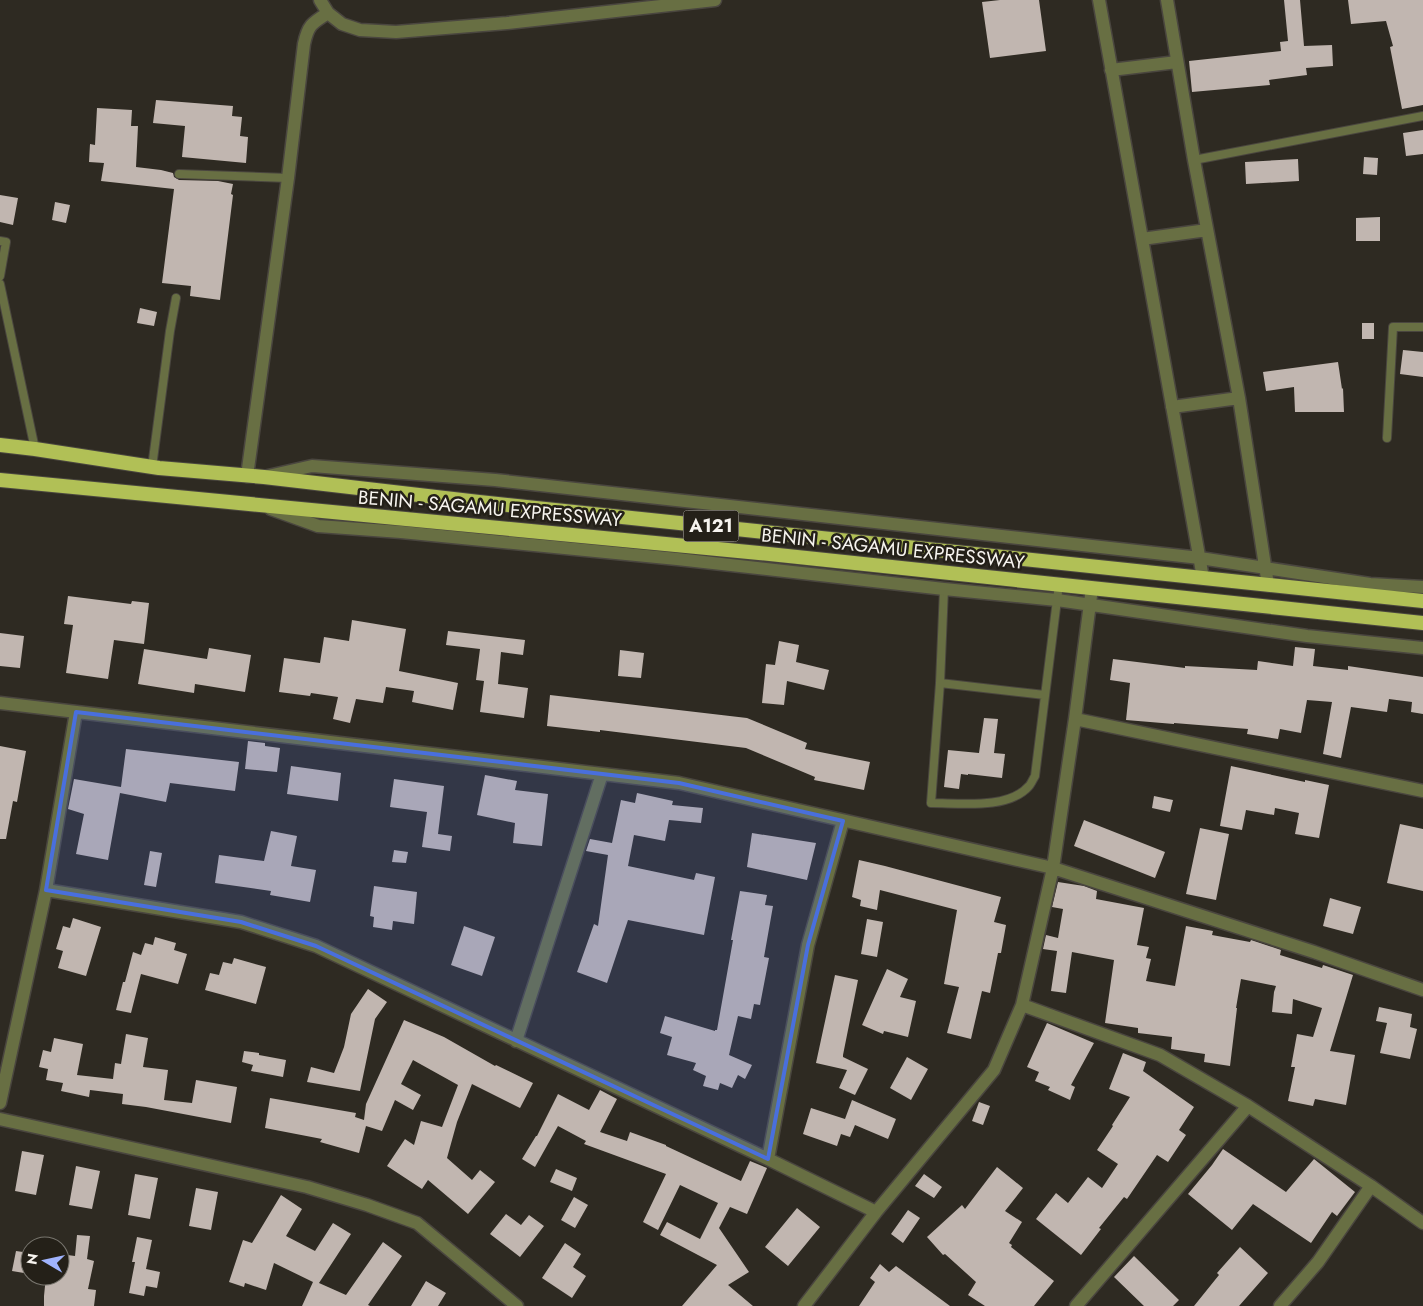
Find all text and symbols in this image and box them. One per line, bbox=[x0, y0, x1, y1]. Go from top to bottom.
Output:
street label: BENIN - SAGAMU EXPRESSWAY bbox=[357, 484, 623, 534]
road number: A121 bbox=[684, 511, 738, 542]
street label: BENIN - SAGAMU EXPRESSWAY bbox=[760, 521, 1026, 576]
north arrow bbox=[20, 1236, 70, 1286]
text: N bbox=[21, 1252, 43, 1266]

